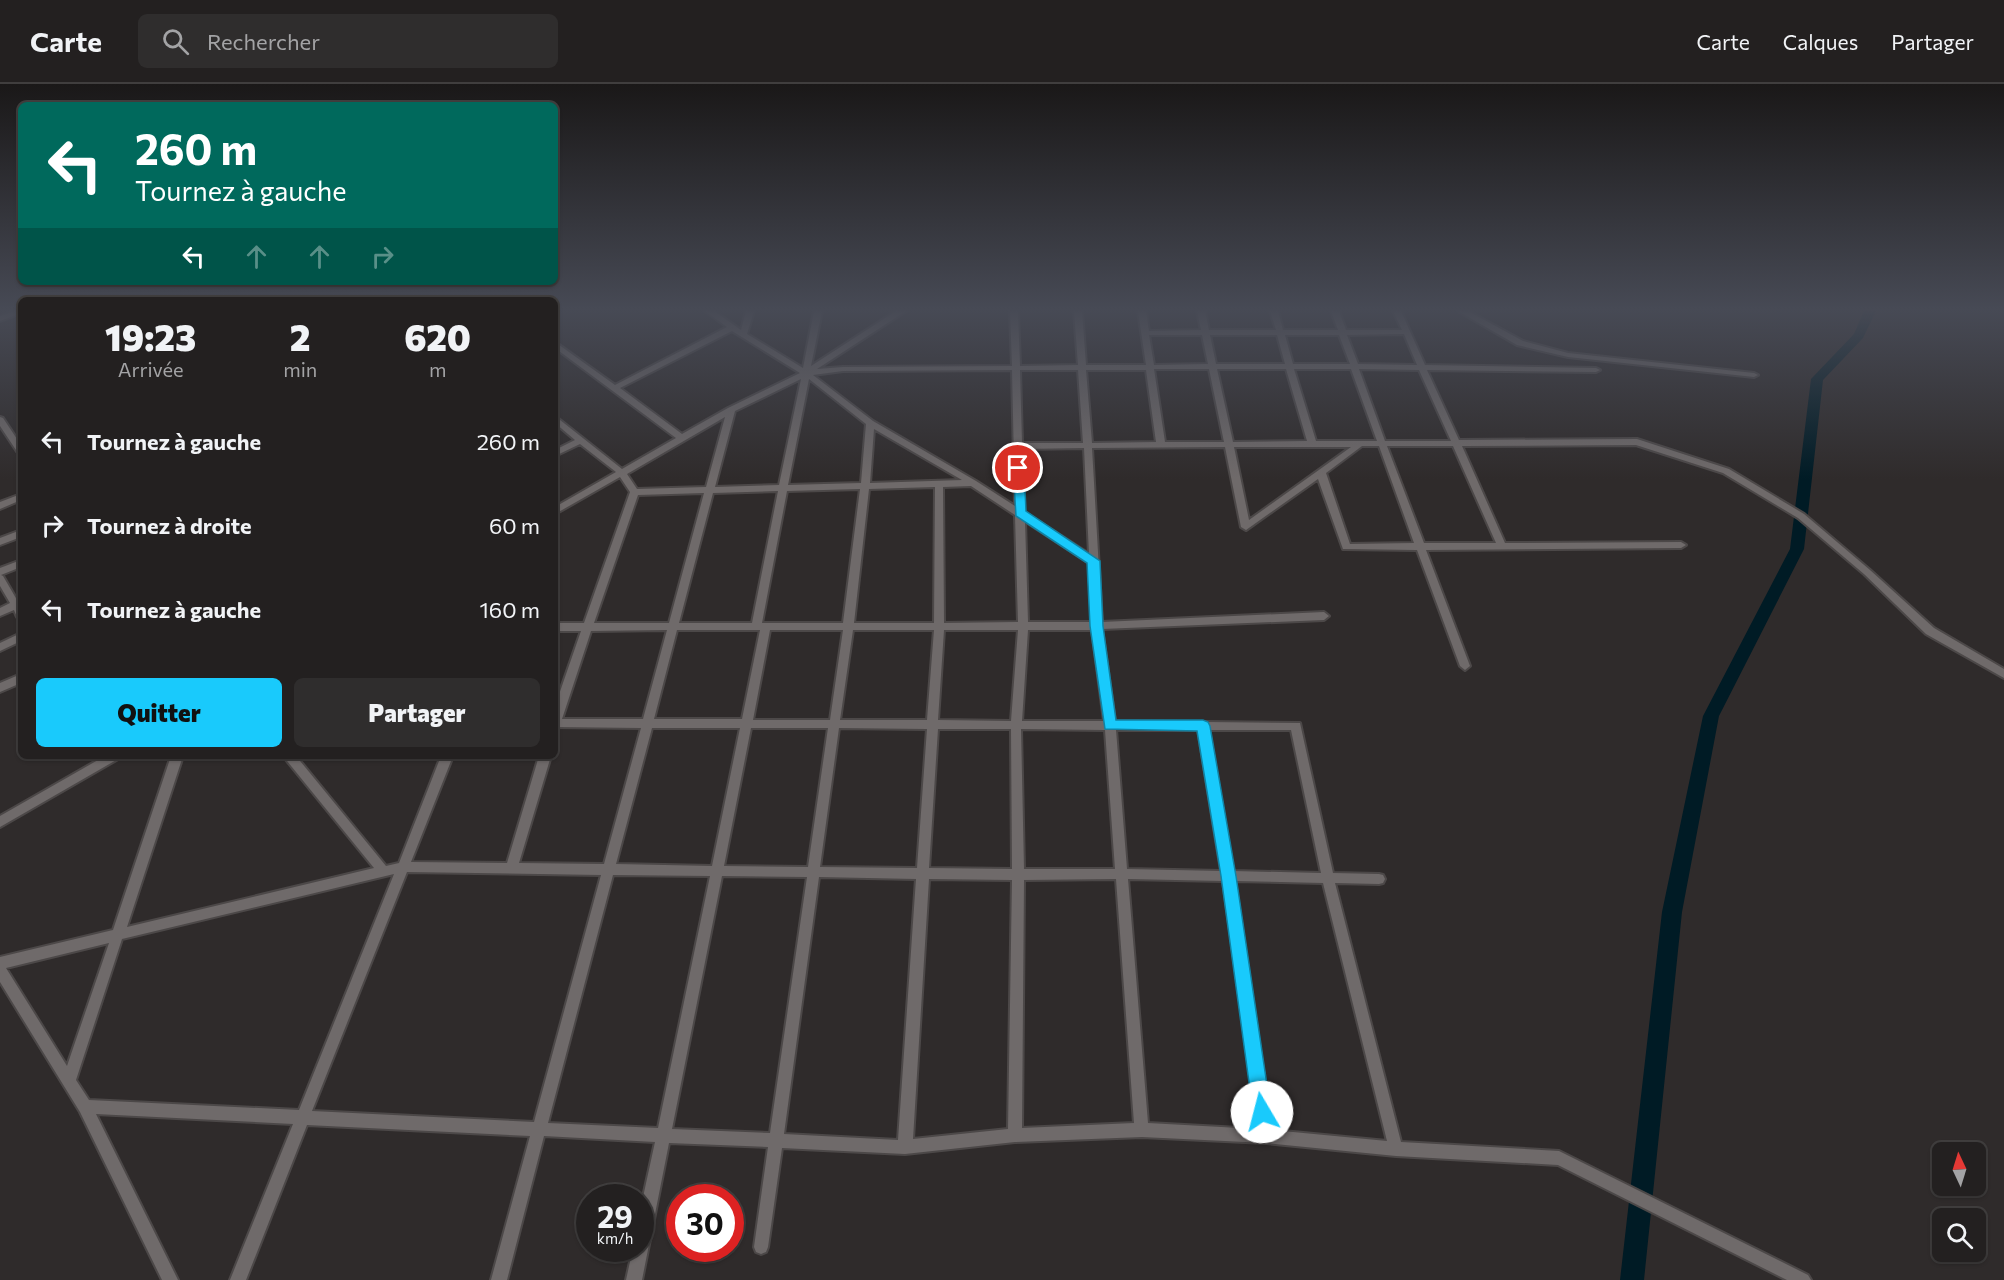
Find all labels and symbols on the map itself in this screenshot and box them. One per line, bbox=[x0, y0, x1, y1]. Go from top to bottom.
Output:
pin bbox=[992, 442, 1043, 493]
position arrow bbox=[1230, 1080, 1294, 1144]
north arrow bbox=[1932, 1142, 1986, 1196]
speed limit sign: 30 bbox=[666, 1184, 744, 1262]

